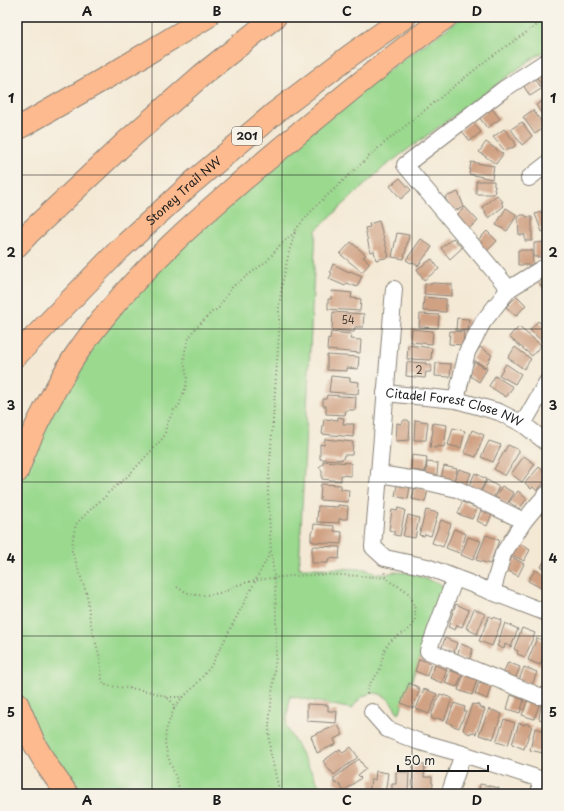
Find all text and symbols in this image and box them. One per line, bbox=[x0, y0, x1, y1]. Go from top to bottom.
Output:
text: A bbox=[82, 1, 92, 20]
text: B bbox=[213, 1, 222, 20]
text: C bbox=[342, 1, 352, 20]
text: D bbox=[472, 1, 482, 20]
text: 1 bbox=[8, 88, 14, 107]
text: 1 bbox=[550, 88, 556, 107]
road number: 201 bbox=[232, 127, 262, 145]
street label: Stoney Trail NW bbox=[141, 152, 225, 229]
text: 2 bbox=[6, 242, 16, 261]
text: 2 bbox=[548, 242, 558, 261]
house number: 54 bbox=[341, 312, 355, 327]
house number: 2 bbox=[415, 362, 423, 377]
street label: Citadel Forest Close NW bbox=[385, 383, 526, 431]
text: 3 bbox=[7, 395, 16, 414]
text: 3 bbox=[549, 395, 558, 414]
text: 4 bbox=[7, 548, 16, 567]
text: 4 bbox=[549, 548, 558, 567]
text: 5 bbox=[7, 702, 15, 721]
text: 5 bbox=[549, 702, 557, 721]
scale bar bbox=[398, 747, 488, 773]
text: 50 m bbox=[404, 751, 435, 769]
text: A bbox=[82, 790, 92, 809]
text: B bbox=[213, 790, 222, 809]
text: C bbox=[342, 790, 352, 809]
text: D bbox=[472, 790, 482, 809]

